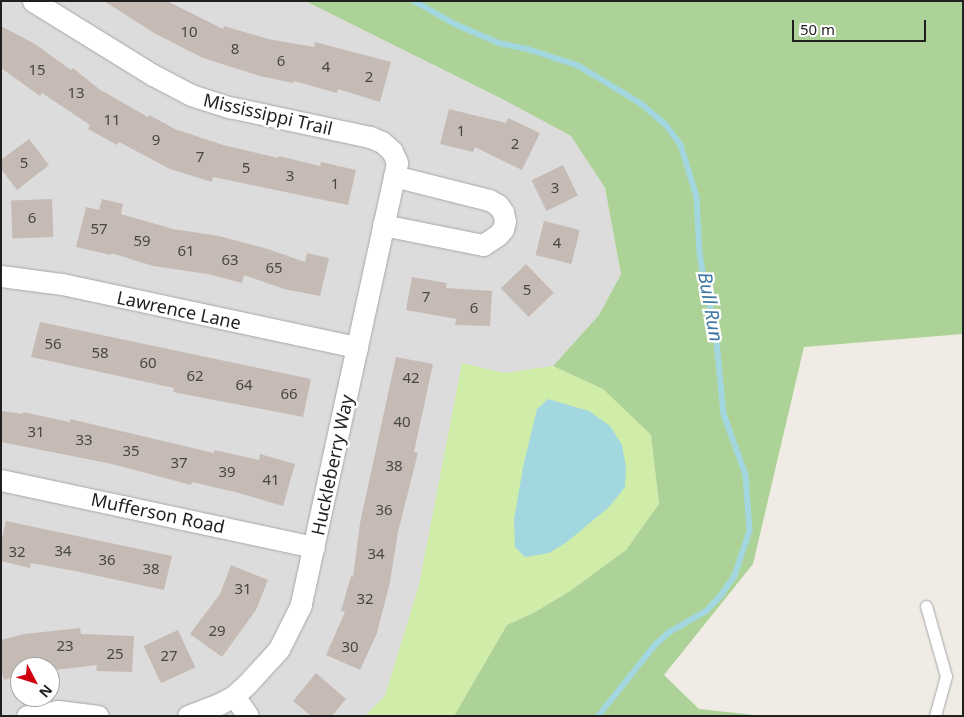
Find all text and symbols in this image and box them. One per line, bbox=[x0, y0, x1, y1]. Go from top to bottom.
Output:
scale bar bbox=[794, 10, 928, 42]
text: 50 m bbox=[800, 19, 835, 39]
house number: 10 bbox=[180, 23, 198, 41]
house number: 8 bbox=[231, 40, 239, 58]
house number: 6 bbox=[277, 52, 285, 70]
house number: 4 bbox=[322, 58, 330, 76]
house number: 15 bbox=[28, 61, 46, 79]
house number: 2 bbox=[365, 68, 373, 86]
house number: 13 bbox=[67, 84, 85, 102]
street label: Mississippi Trail bbox=[201, 89, 335, 139]
house number: 11 bbox=[103, 111, 121, 129]
house number: 1 bbox=[457, 122, 465, 140]
house number: 9 bbox=[152, 131, 160, 149]
house number: 2 bbox=[511, 135, 519, 153]
house number: 7 bbox=[196, 148, 204, 166]
house number: 5 bbox=[20, 154, 28, 172]
house number: 5 bbox=[242, 159, 250, 177]
house number: 3 bbox=[286, 167, 294, 185]
house number: 1 bbox=[331, 175, 339, 193]
house number: 3 bbox=[551, 179, 559, 197]
house number: 6 bbox=[28, 209, 36, 227]
house number: 57 bbox=[90, 220, 108, 238]
house number: 59 bbox=[133, 232, 151, 250]
house number: 4 bbox=[553, 234, 561, 252]
house number: 61 bbox=[177, 242, 195, 260]
house number: 63 bbox=[221, 251, 239, 269]
house number: 65 bbox=[265, 259, 283, 277]
water label: Bull Run bbox=[693, 271, 727, 343]
house number: 5 bbox=[523, 281, 531, 299]
street label: Lawrence Lane bbox=[115, 286, 243, 334]
house number: 7 bbox=[422, 288, 430, 306]
house number: 6 bbox=[470, 299, 478, 317]
house number: 56 bbox=[44, 335, 62, 353]
house number: 58 bbox=[91, 344, 109, 362]
house number: 60 bbox=[139, 354, 157, 372]
house number: 62 bbox=[186, 367, 204, 385]
house number: 42 bbox=[402, 369, 420, 387]
house number: 64 bbox=[235, 376, 253, 394]
house number: 66 bbox=[280, 385, 298, 403]
street label: Huckleberry Way bbox=[307, 393, 357, 537]
house number: 40 bbox=[393, 413, 411, 431]
house number: 31 bbox=[27, 423, 45, 441]
house number: 33 bbox=[75, 431, 93, 449]
house number: 35 bbox=[122, 442, 140, 460]
house number: 37 bbox=[170, 454, 188, 472]
house number: 38 bbox=[385, 457, 403, 475]
house number: 39 bbox=[218, 463, 236, 481]
house number: 41 bbox=[262, 471, 280, 489]
street label: Mufferson Road bbox=[89, 488, 227, 538]
house number: 36 bbox=[375, 501, 393, 519]
house number: 34 bbox=[54, 542, 72, 560]
house number: 32 bbox=[8, 543, 26, 561]
house number: 34 bbox=[367, 545, 385, 563]
house number: 36 bbox=[98, 551, 116, 569]
house number: 38 bbox=[142, 560, 160, 578]
house number: 31 bbox=[234, 580, 252, 598]
house number: 32 bbox=[356, 590, 374, 608]
house number: 29 bbox=[208, 622, 226, 640]
house number: 23 bbox=[56, 637, 74, 655]
house number: 30 bbox=[341, 638, 359, 656]
house number: 25 bbox=[106, 645, 124, 663]
house number: 27 bbox=[160, 647, 178, 665]
north arrow bbox=[10, 657, 60, 707]
text: N bbox=[35, 681, 57, 702]

